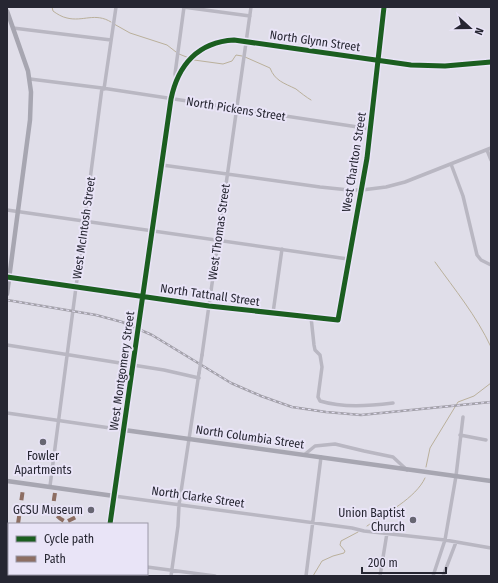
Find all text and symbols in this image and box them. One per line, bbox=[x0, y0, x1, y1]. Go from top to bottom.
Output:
north arrow bbox=[450, 8, 490, 48]
text: N bbox=[472, 26, 486, 37]
street label: North Glynn Street bbox=[269, 28, 361, 54]
street label: North Pickens Street bbox=[185, 94, 287, 124]
street label: West Charlton Street bbox=[339, 111, 369, 213]
street label: West McIntosh Street bbox=[70, 176, 98, 280]
street label: West Thomas Street bbox=[205, 183, 233, 281]
street label: North Tattnall Street bbox=[159, 281, 261, 309]
street label: West Montgomery Street bbox=[107, 310, 137, 432]
street label: North Columbia Street bbox=[195, 422, 305, 452]
marker: Fowler Apartments bbox=[38, 437, 48, 447]
place label: Fowler Apartments bbox=[14, 449, 72, 477]
street label: North Clarke Street bbox=[151, 484, 245, 510]
place label: GCSU Museum bbox=[13, 503, 83, 517]
marker: GCSU Museum bbox=[86, 505, 96, 515]
place label: Union Baptist Church bbox=[338, 506, 405, 534]
marker: Union Baptist Church bbox=[408, 515, 418, 525]
legend bbox=[8, 523, 148, 575]
text: Cycle path bbox=[44, 532, 94, 546]
scale bar bbox=[362, 549, 446, 575]
text: Path bbox=[44, 552, 66, 566]
text: 200 m bbox=[368, 556, 398, 570]

